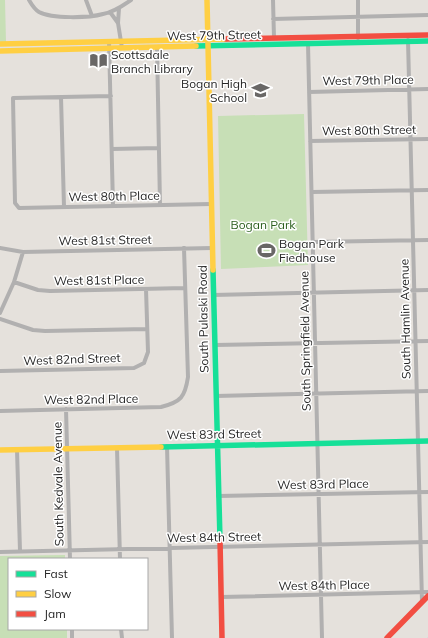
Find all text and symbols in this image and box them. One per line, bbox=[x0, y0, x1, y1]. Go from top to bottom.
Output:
street label: West 79th Street bbox=[167, 27, 261, 43]
place label: Scottsdale Branch Library bbox=[111, 47, 194, 76]
library icon: Scottsdale Branch Library bbox=[88, 51, 108, 71]
street label: West 79th Place bbox=[322, 72, 414, 88]
place label: Bogan High School bbox=[181, 76, 247, 105]
school or university icon: Bogan High School bbox=[250, 80, 270, 100]
street label: West 80th Street bbox=[322, 122, 416, 138]
street label: West 80th Place bbox=[68, 188, 160, 204]
park label: Bogan Park bbox=[231, 217, 296, 232]
street label: West 81st Street bbox=[58, 232, 152, 248]
place label: Bogan Park Fiedhouse bbox=[279, 236, 345, 265]
sports icon: Bogan Park Fiedhouse bbox=[256, 240, 276, 260]
street label: South Hamlin Avenue bbox=[396, 259, 414, 379]
street label: South Pulaski Road bbox=[195, 265, 211, 373]
street label: South Springfield Avenue bbox=[296, 271, 314, 411]
street label: West 81st Place bbox=[54, 272, 144, 288]
street label: West 82nd Street bbox=[23, 350, 121, 368]
street label: West 82nd Place bbox=[44, 391, 138, 407]
street label: South Kedvale Avenue bbox=[49, 422, 67, 546]
street label: West 83rd Street bbox=[167, 426, 261, 442]
street label: West 83rd Place bbox=[277, 476, 369, 492]
street label: West 84th Street bbox=[167, 529, 261, 545]
legend bbox=[8, 558, 148, 630]
text: Fast bbox=[44, 566, 68, 581]
street label: West 84th Place bbox=[278, 577, 370, 593]
text: Slow bbox=[44, 586, 72, 601]
text: Jam bbox=[44, 606, 66, 621]

